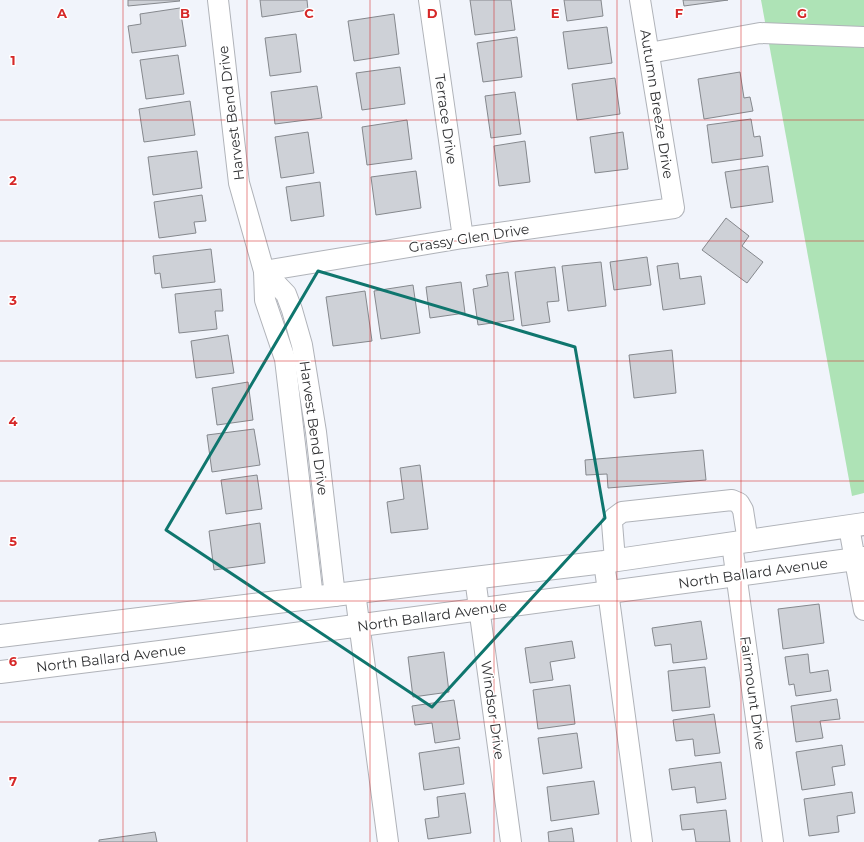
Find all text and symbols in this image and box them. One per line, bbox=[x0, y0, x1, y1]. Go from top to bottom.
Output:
text: A bbox=[56, 5, 68, 21]
text: B bbox=[180, 5, 190, 21]
text: C bbox=[304, 5, 314, 21]
text: D bbox=[427, 5, 438, 21]
text: E bbox=[551, 5, 560, 21]
text: F bbox=[675, 5, 683, 21]
text: G bbox=[797, 5, 807, 21]
street label: Autumn Breeze Drive bbox=[636, 28, 678, 180]
street label: Harvest Bend Drive bbox=[214, 45, 248, 181]
text: 1 bbox=[10, 52, 16, 68]
street label: Terrace Drive bbox=[431, 73, 461, 165]
text: 2 bbox=[9, 172, 17, 188]
street label: Grassy Glen Drive bbox=[407, 220, 531, 256]
text: 3 bbox=[8, 292, 17, 308]
street label: Harvest Bend Drive bbox=[296, 360, 332, 496]
text: 4 bbox=[9, 413, 18, 429]
text: 5 bbox=[9, 533, 17, 549]
street label: North Ballard Avenue bbox=[677, 554, 829, 592]
street label: North Ballard Avenue bbox=[356, 597, 508, 635]
street label: Fairmount Drive bbox=[736, 635, 770, 751]
street label: North Ballard Avenue bbox=[35, 640, 187, 676]
text: 6 bbox=[9, 653, 18, 669]
street label: Windsor Drive bbox=[477, 659, 509, 761]
text: 7 bbox=[9, 773, 17, 789]

